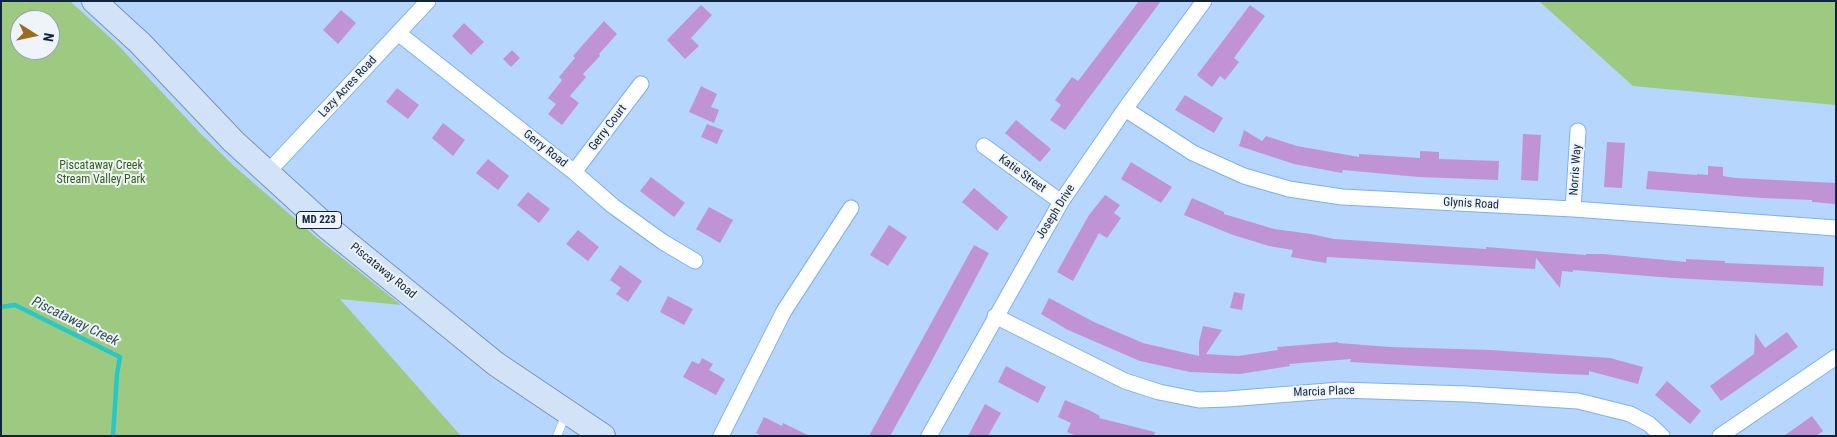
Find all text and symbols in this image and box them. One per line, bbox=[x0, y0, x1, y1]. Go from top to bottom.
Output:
north arrow bbox=[10, 10, 60, 60]
text: N bbox=[40, 32, 57, 43]
street label: Lazy Acres Road bbox=[316, 53, 380, 121]
street label: Gerry Court bbox=[586, 102, 630, 154]
street label: Gerry Road bbox=[520, 127, 570, 171]
street label: Norris Way bbox=[1567, 144, 1585, 196]
street label: Katie Street bbox=[995, 152, 1049, 196]
park label: Piscataway Creek Stream Valley Park bbox=[57, 159, 145, 187]
street label: Joseph Drive bbox=[1034, 182, 1078, 242]
street label: Glynis Road bbox=[1443, 195, 1499, 213]
road number: MD 223 bbox=[296, 212, 342, 228]
street label: Piscataway Road bbox=[347, 240, 419, 302]
water label: Piscataway Creek bbox=[29, 294, 121, 350]
street label: Marcia Place bbox=[1293, 384, 1355, 400]

